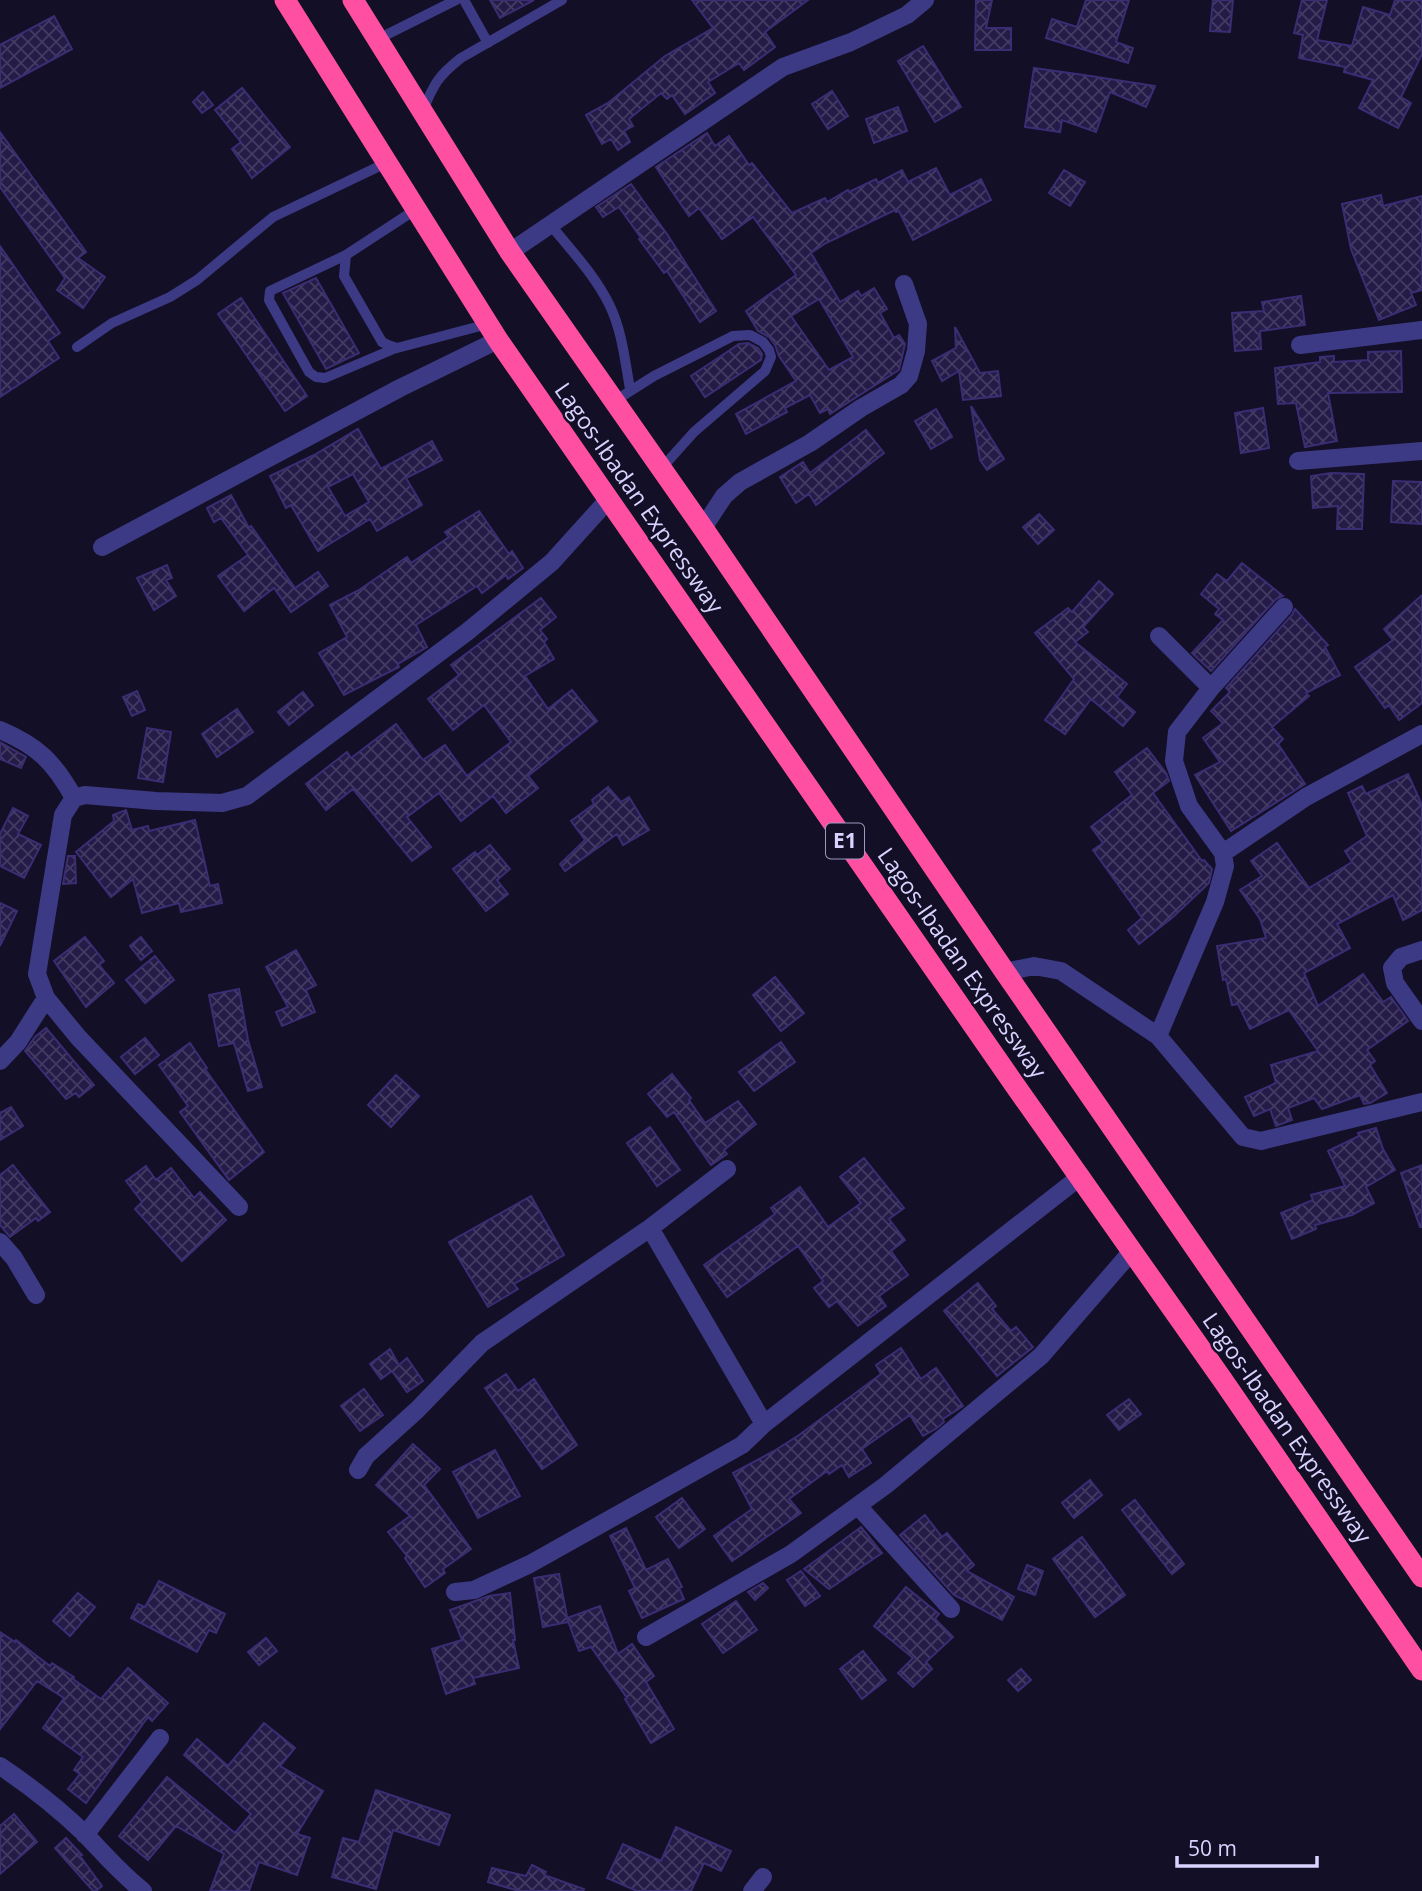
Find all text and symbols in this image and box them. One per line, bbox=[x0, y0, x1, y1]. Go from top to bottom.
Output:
street label: Lagos-Ibadan Expressway bbox=[548, 376, 732, 620]
road number: E1 bbox=[826, 824, 864, 858]
street label: Lagos-Ibadan Expressway bbox=[871, 841, 1055, 1085]
street label: Lagos-Ibadan Expressway bbox=[1196, 1306, 1380, 1550]
scale bar bbox=[1177, 1825, 1317, 1869]
text: 50 m bbox=[1188, 1834, 1237, 1862]

